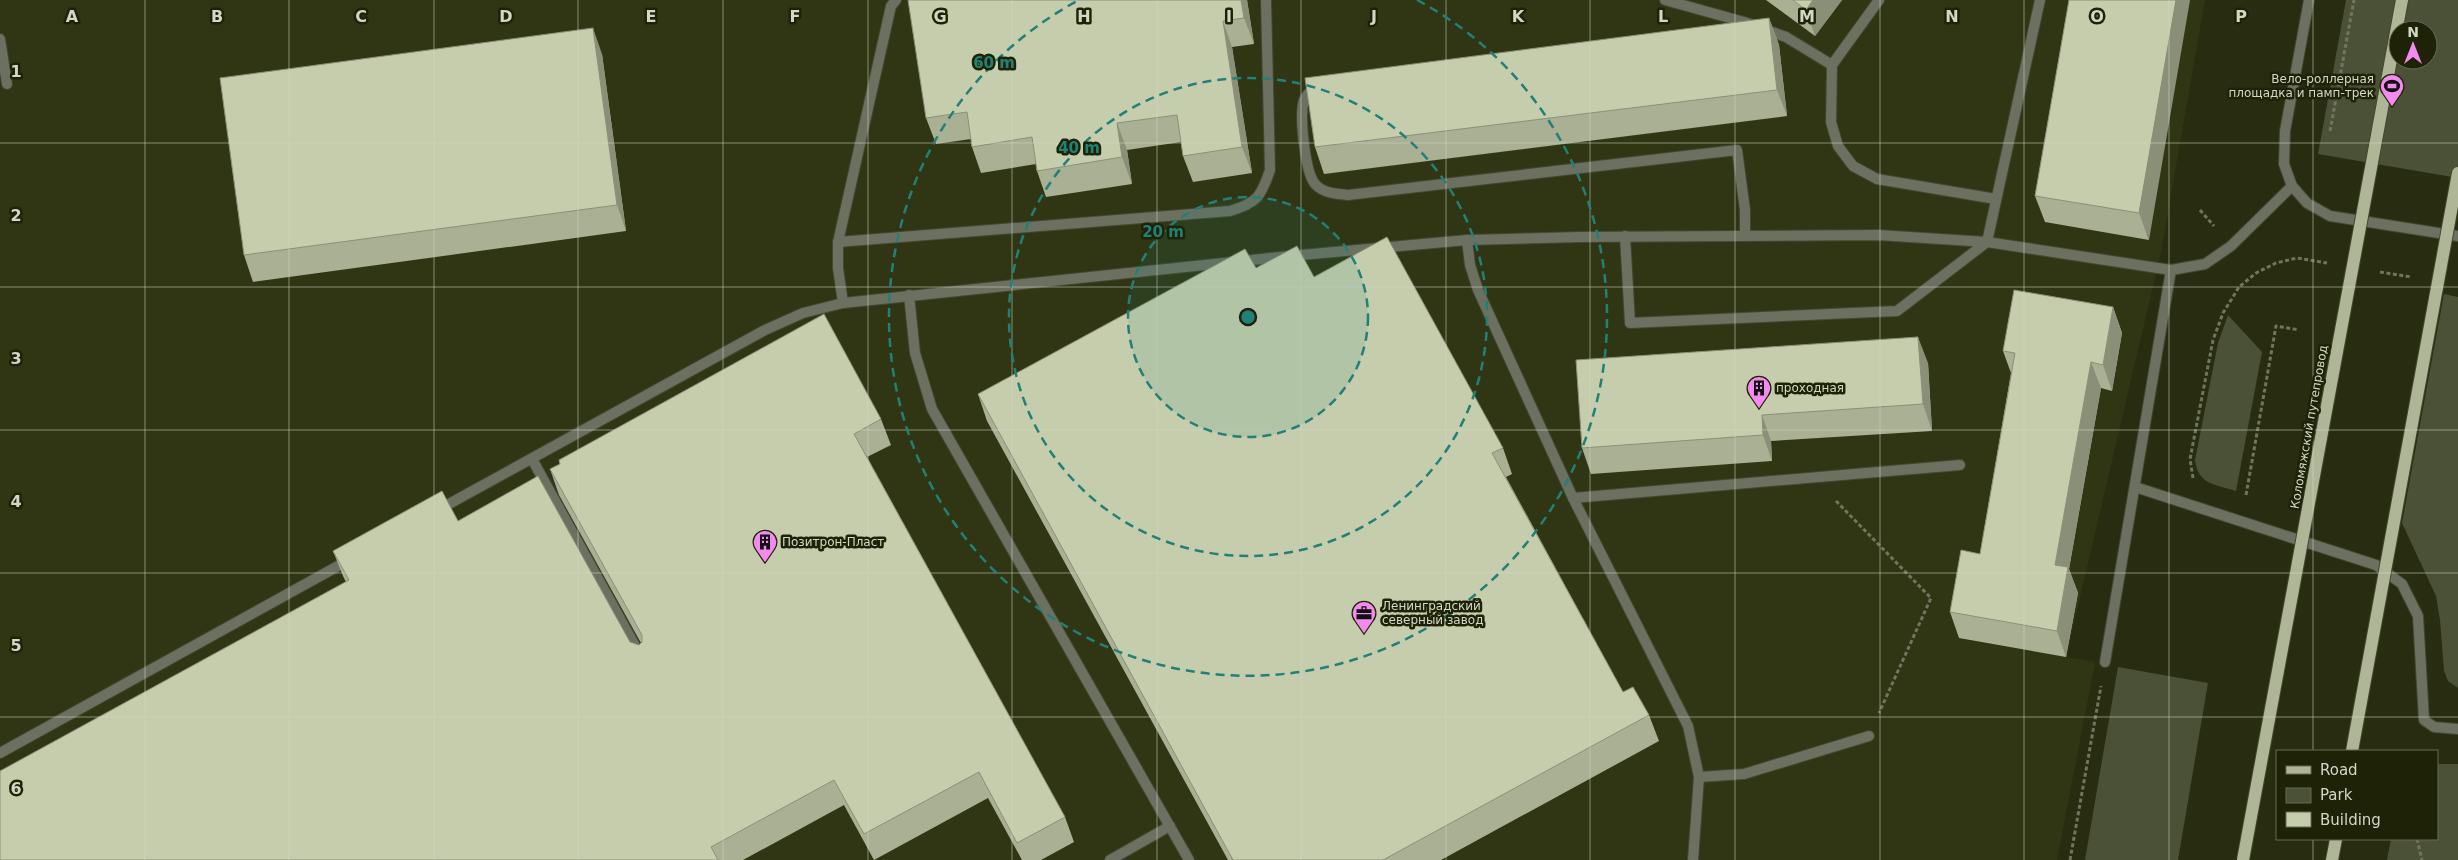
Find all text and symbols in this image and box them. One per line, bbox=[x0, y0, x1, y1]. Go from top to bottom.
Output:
text: A bbox=[66, 7, 79, 26]
text: B bbox=[211, 7, 223, 26]
text: C bbox=[355, 7, 367, 26]
text: D bbox=[499, 7, 513, 26]
text: E bbox=[646, 7, 656, 26]
text: F bbox=[790, 7, 800, 26]
text: G bbox=[933, 7, 947, 26]
text: H bbox=[1077, 7, 1091, 26]
text: I bbox=[1226, 7, 1232, 26]
text: J bbox=[1370, 7, 1377, 26]
text: K bbox=[1512, 7, 1525, 26]
text: L bbox=[1658, 7, 1668, 26]
text: M bbox=[1799, 7, 1815, 26]
text: N bbox=[1945, 7, 1959, 26]
text: O bbox=[2090, 7, 2104, 26]
text: P bbox=[2235, 7, 2247, 26]
north arrow bbox=[2388, 20, 2438, 70]
text: N bbox=[2407, 24, 2419, 40]
text: 60 m bbox=[973, 54, 1015, 72]
text: 1 bbox=[10, 62, 22, 81]
place label: Вело-роллерная площадка и памп-трек bbox=[2228, 72, 2374, 100]
sports icon: Вело-роллерная площадка и памп-трек bbox=[2379, 73, 2405, 107]
text: 40 m bbox=[1058, 139, 1100, 157]
text: 2 bbox=[10, 206, 22, 225]
text: 20 m bbox=[1142, 223, 1184, 241]
centre of rings bbox=[1239, 308, 1257, 326]
street label: Коломяжский путепровод bbox=[2288, 344, 2330, 510]
text: 3 bbox=[10, 349, 22, 368]
building icon: проходная bbox=[1746, 375, 1772, 409]
place label: проходная bbox=[1776, 381, 1844, 395]
text: 4 bbox=[10, 492, 22, 511]
building icon: Позитрон-Пласт bbox=[752, 529, 778, 563]
place label: Позитрон-Пласт bbox=[782, 535, 884, 549]
place label: Ленинградский северный завод bbox=[1382, 599, 1483, 627]
office icon: Ленинградский северный завод bbox=[1351, 600, 1377, 634]
text: 5 bbox=[10, 636, 22, 655]
legend bbox=[2276, 750, 2438, 840]
text: Road bbox=[2320, 761, 2358, 779]
text: 6 bbox=[10, 779, 22, 798]
text: Park bbox=[2320, 786, 2353, 804]
text: Building bbox=[2320, 811, 2381, 829]

